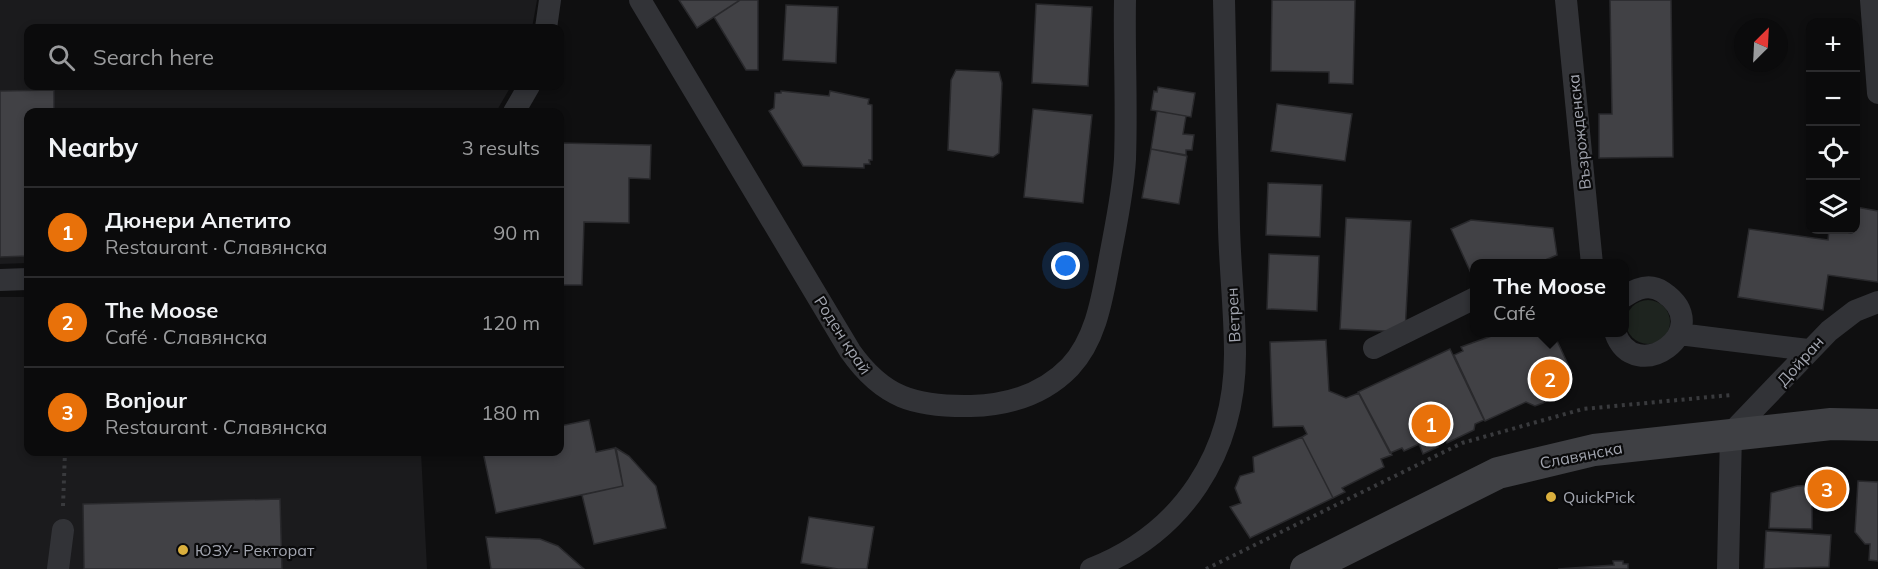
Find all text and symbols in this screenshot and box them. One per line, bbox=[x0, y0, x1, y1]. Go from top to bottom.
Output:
north arrow bbox=[1734, 18, 1788, 72]
map controls bbox=[1806, 18, 1860, 234]
button: + bbox=[1806, 18, 1860, 72]
search box bbox=[24, 24, 564, 90]
icon: search bbox=[45, 41, 78, 74]
text: Search here bbox=[93, 43, 214, 71]
button: − bbox=[1806, 72, 1860, 126]
street label: Възрожденска bbox=[1563, 73, 1595, 191]
button: locate bbox=[1806, 126, 1860, 180]
text: Nearby bbox=[48, 131, 138, 164]
text: 3 results bbox=[462, 135, 540, 160]
button: layers bbox=[1806, 180, 1860, 234]
text: Дюнери Апетито bbox=[105, 206, 291, 234]
text: 1 bbox=[62, 220, 74, 245]
text: 90 m bbox=[493, 220, 540, 245]
text: Restaurant · Славянска bbox=[105, 234, 328, 259]
your location bbox=[1051, 251, 1080, 280]
popup bbox=[1470, 259, 1629, 337]
text: The Moose bbox=[1493, 272, 1606, 300]
street label: Ветрен bbox=[1222, 287, 1244, 343]
street label: Роден край bbox=[810, 292, 876, 378]
text: The Moose bbox=[105, 296, 218, 324]
text: Café bbox=[1493, 300, 1536, 325]
text: 2 bbox=[62, 310, 74, 335]
text: 120 m bbox=[481, 310, 540, 335]
text: Café · Славянска bbox=[105, 324, 268, 349]
street label: Дойран bbox=[1772, 332, 1828, 390]
pin: 2 bbox=[1530, 356, 1570, 401]
text: Bonjour bbox=[105, 386, 187, 414]
text: 3 bbox=[62, 400, 74, 425]
text: 180 m bbox=[481, 400, 540, 425]
pin: 1 bbox=[1412, 402, 1450, 446]
text: Restaurant · Славянска bbox=[105, 414, 328, 439]
street label: Славянска bbox=[1538, 437, 1624, 473]
pin: 3 bbox=[1808, 466, 1846, 512]
place label: QuickPick bbox=[1563, 487, 1636, 507]
marker: QuickPick bbox=[1544, 490, 1558, 504]
place label: ЮЗУ- Ректорат bbox=[195, 540, 315, 560]
marker: ЮЗУ- Ректорат bbox=[176, 543, 190, 557]

